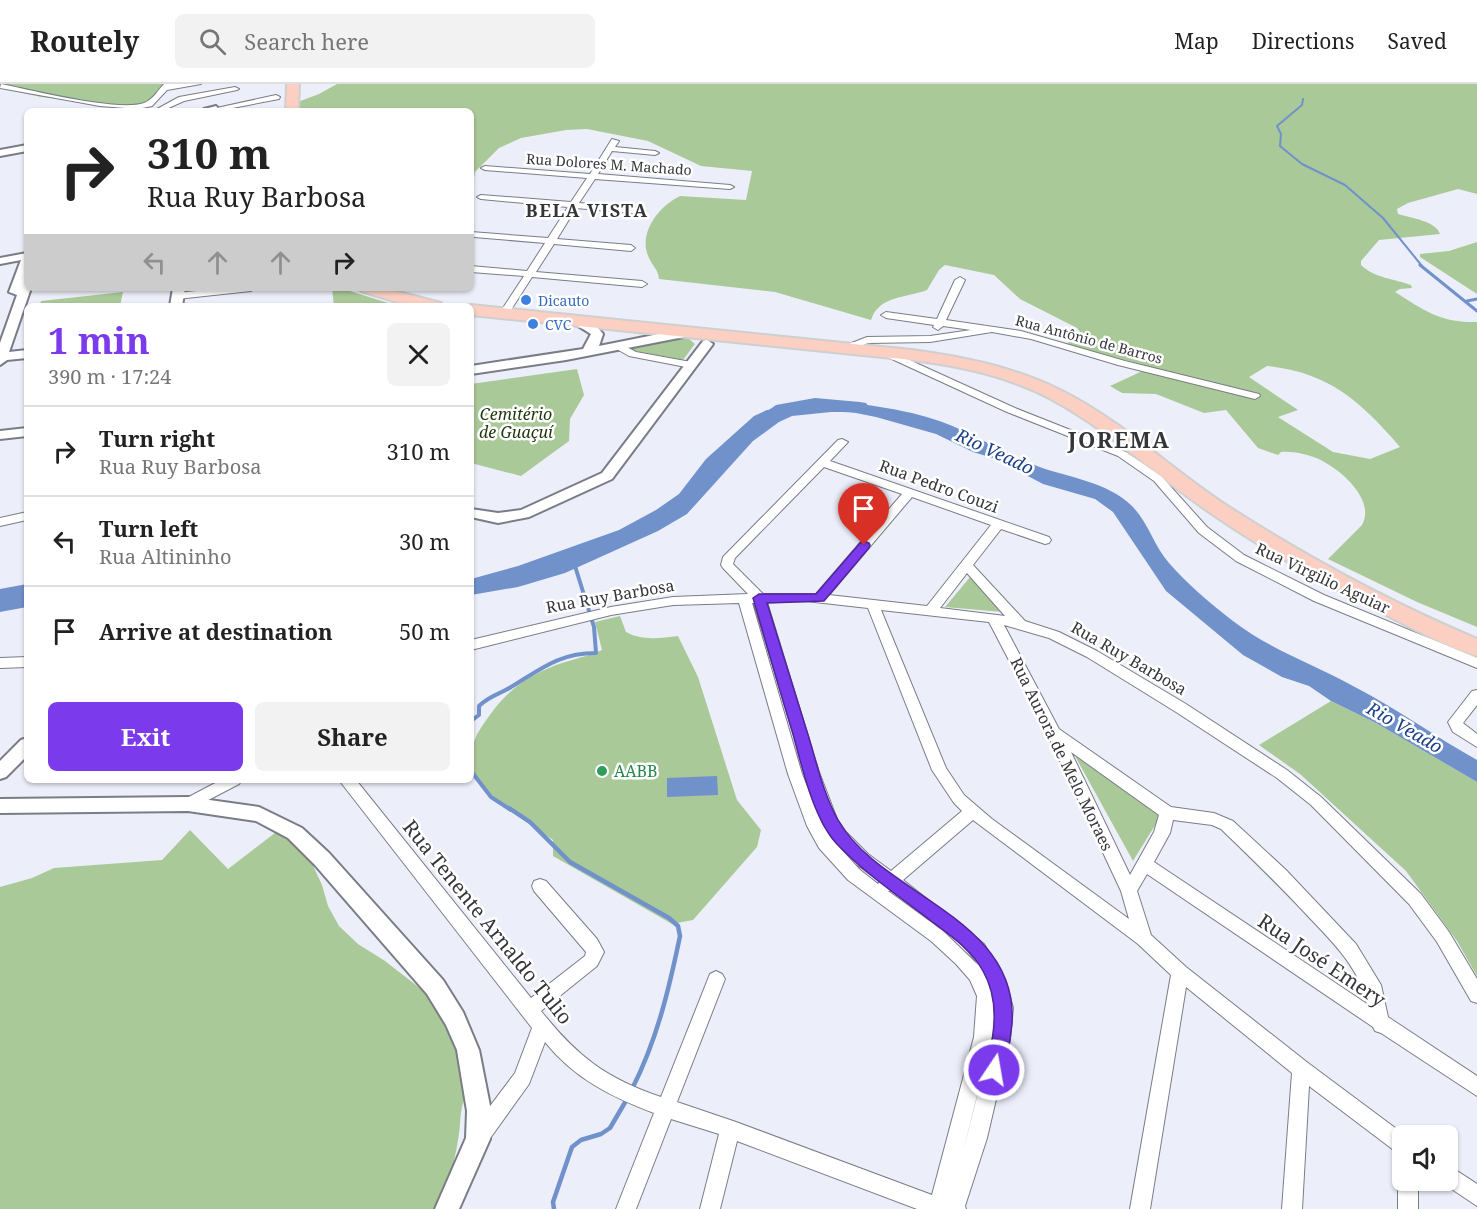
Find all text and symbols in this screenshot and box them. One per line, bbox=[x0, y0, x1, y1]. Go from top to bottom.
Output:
search box bbox=[175, 14, 595, 68]
text: Routely bbox=[30, 22, 139, 60]
icon: search bbox=[196, 25, 229, 58]
text: Search here bbox=[244, 26, 369, 56]
text: Map bbox=[1174, 27, 1219, 55]
text: Directions bbox=[1252, 27, 1354, 55]
text: Saved bbox=[1387, 27, 1447, 55]
text: 310 m bbox=[147, 124, 271, 181]
icon: right bbox=[48, 132, 126, 210]
street label: Rua Dolores M. Machado bbox=[526, 149, 692, 179]
text: Rua Ruy Barbosa bbox=[147, 178, 366, 215]
district label: BELA VISTA bbox=[526, 198, 648, 222]
icon: left bbox=[138, 246, 171, 279]
icon: ahead bbox=[201, 246, 234, 279]
icon: ahead bbox=[264, 246, 297, 279]
icon: right bbox=[327, 246, 360, 279]
place label: Dicauto bbox=[538, 291, 589, 310]
marker: Dicauto bbox=[519, 293, 533, 307]
street label: Rua Antônio de Barros bbox=[1014, 310, 1164, 368]
place label: CVC bbox=[545, 315, 572, 334]
text: 1 min bbox=[48, 316, 150, 365]
marker: CVC bbox=[526, 317, 540, 331]
button: close bbox=[387, 323, 450, 386]
text: 390 m · 17:24 bbox=[48, 363, 171, 390]
park label: Cemitério de Guaçuí bbox=[479, 403, 555, 443]
water label: Rio Veado bbox=[951, 422, 1038, 480]
text: Turn right bbox=[99, 423, 215, 453]
district label: JOREMA bbox=[1067, 424, 1170, 454]
icon: right bbox=[48, 435, 81, 468]
text: 310 m bbox=[387, 436, 450, 466]
text: Rua Ruy Barbosa bbox=[99, 453, 261, 480]
street label: Rua Pedro Couzi bbox=[876, 454, 1002, 518]
pin bbox=[838, 483, 889, 545]
icon: arrive bbox=[847, 492, 880, 525]
text: Turn left bbox=[99, 513, 198, 543]
icon: left bbox=[48, 525, 81, 558]
text: 30 m bbox=[399, 526, 450, 556]
street label: Rua Virgilio Aguiar bbox=[1252, 537, 1394, 619]
text: Rua Altininho bbox=[99, 543, 231, 570]
street label: Rua Ruy Barbosa bbox=[544, 574, 676, 618]
icon: arrive bbox=[48, 615, 81, 648]
text: Arrive at destination bbox=[99, 616, 333, 646]
text: 50 m bbox=[399, 616, 450, 646]
street label: Rua Ruy Barbosa bbox=[1067, 616, 1191, 700]
street label: Rua Aurora de Melo Moraes bbox=[1005, 654, 1119, 854]
water label: Rio Veado bbox=[1362, 695, 1447, 758]
button: Exit bbox=[48, 702, 243, 771]
button: Share bbox=[255, 702, 450, 771]
place label: AABB bbox=[614, 760, 658, 782]
marker: AABB bbox=[595, 764, 609, 778]
street label: Rua Tenente Arnaldo Tulio bbox=[397, 814, 579, 1030]
street label: Rua José Emery bbox=[1253, 907, 1392, 1013]
position arrow bbox=[962, 1038, 1026, 1102]
map controls bbox=[1392, 1125, 1458, 1191]
button: sound bbox=[1392, 1125, 1458, 1191]

